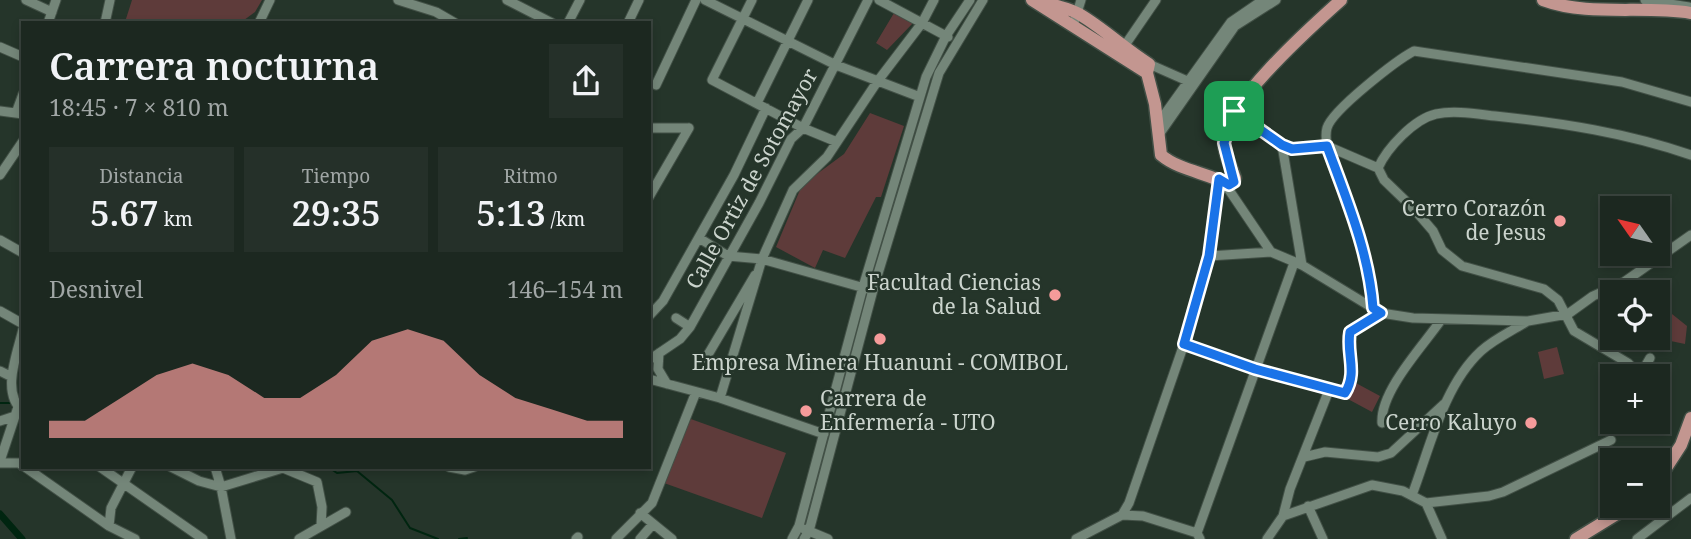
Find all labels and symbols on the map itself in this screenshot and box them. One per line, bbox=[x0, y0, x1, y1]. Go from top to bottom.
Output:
street label: Calle Ortiz de Sotomayor bbox=[679, 63, 824, 294]
pin bbox=[1204, 81, 1264, 141]
place label: Cerro Corazón de Jesus bbox=[1402, 194, 1546, 246]
north arrow bbox=[1600, 196, 1670, 266]
marker: Cerro Corazón de Jesus bbox=[1552, 213, 1568, 229]
place label: Facultad Ciencias de la Salud bbox=[867, 268, 1041, 320]
marker: Facultad Ciencias de la Salud bbox=[1047, 287, 1063, 303]
marker: Empresa Minera Huanuni - COMIBOL bbox=[872, 331, 888, 347]
place label: Empresa Minera Huanuni - COMIBOL bbox=[692, 348, 1068, 376]
place label: Carrera de Enfermería - UTO bbox=[820, 384, 996, 436]
marker: Carrera de Enfermería - UTO bbox=[798, 403, 814, 419]
place label: Cerro Kaluyo bbox=[1385, 408, 1517, 436]
marker: Cerro Kaluyo bbox=[1523, 415, 1539, 431]

